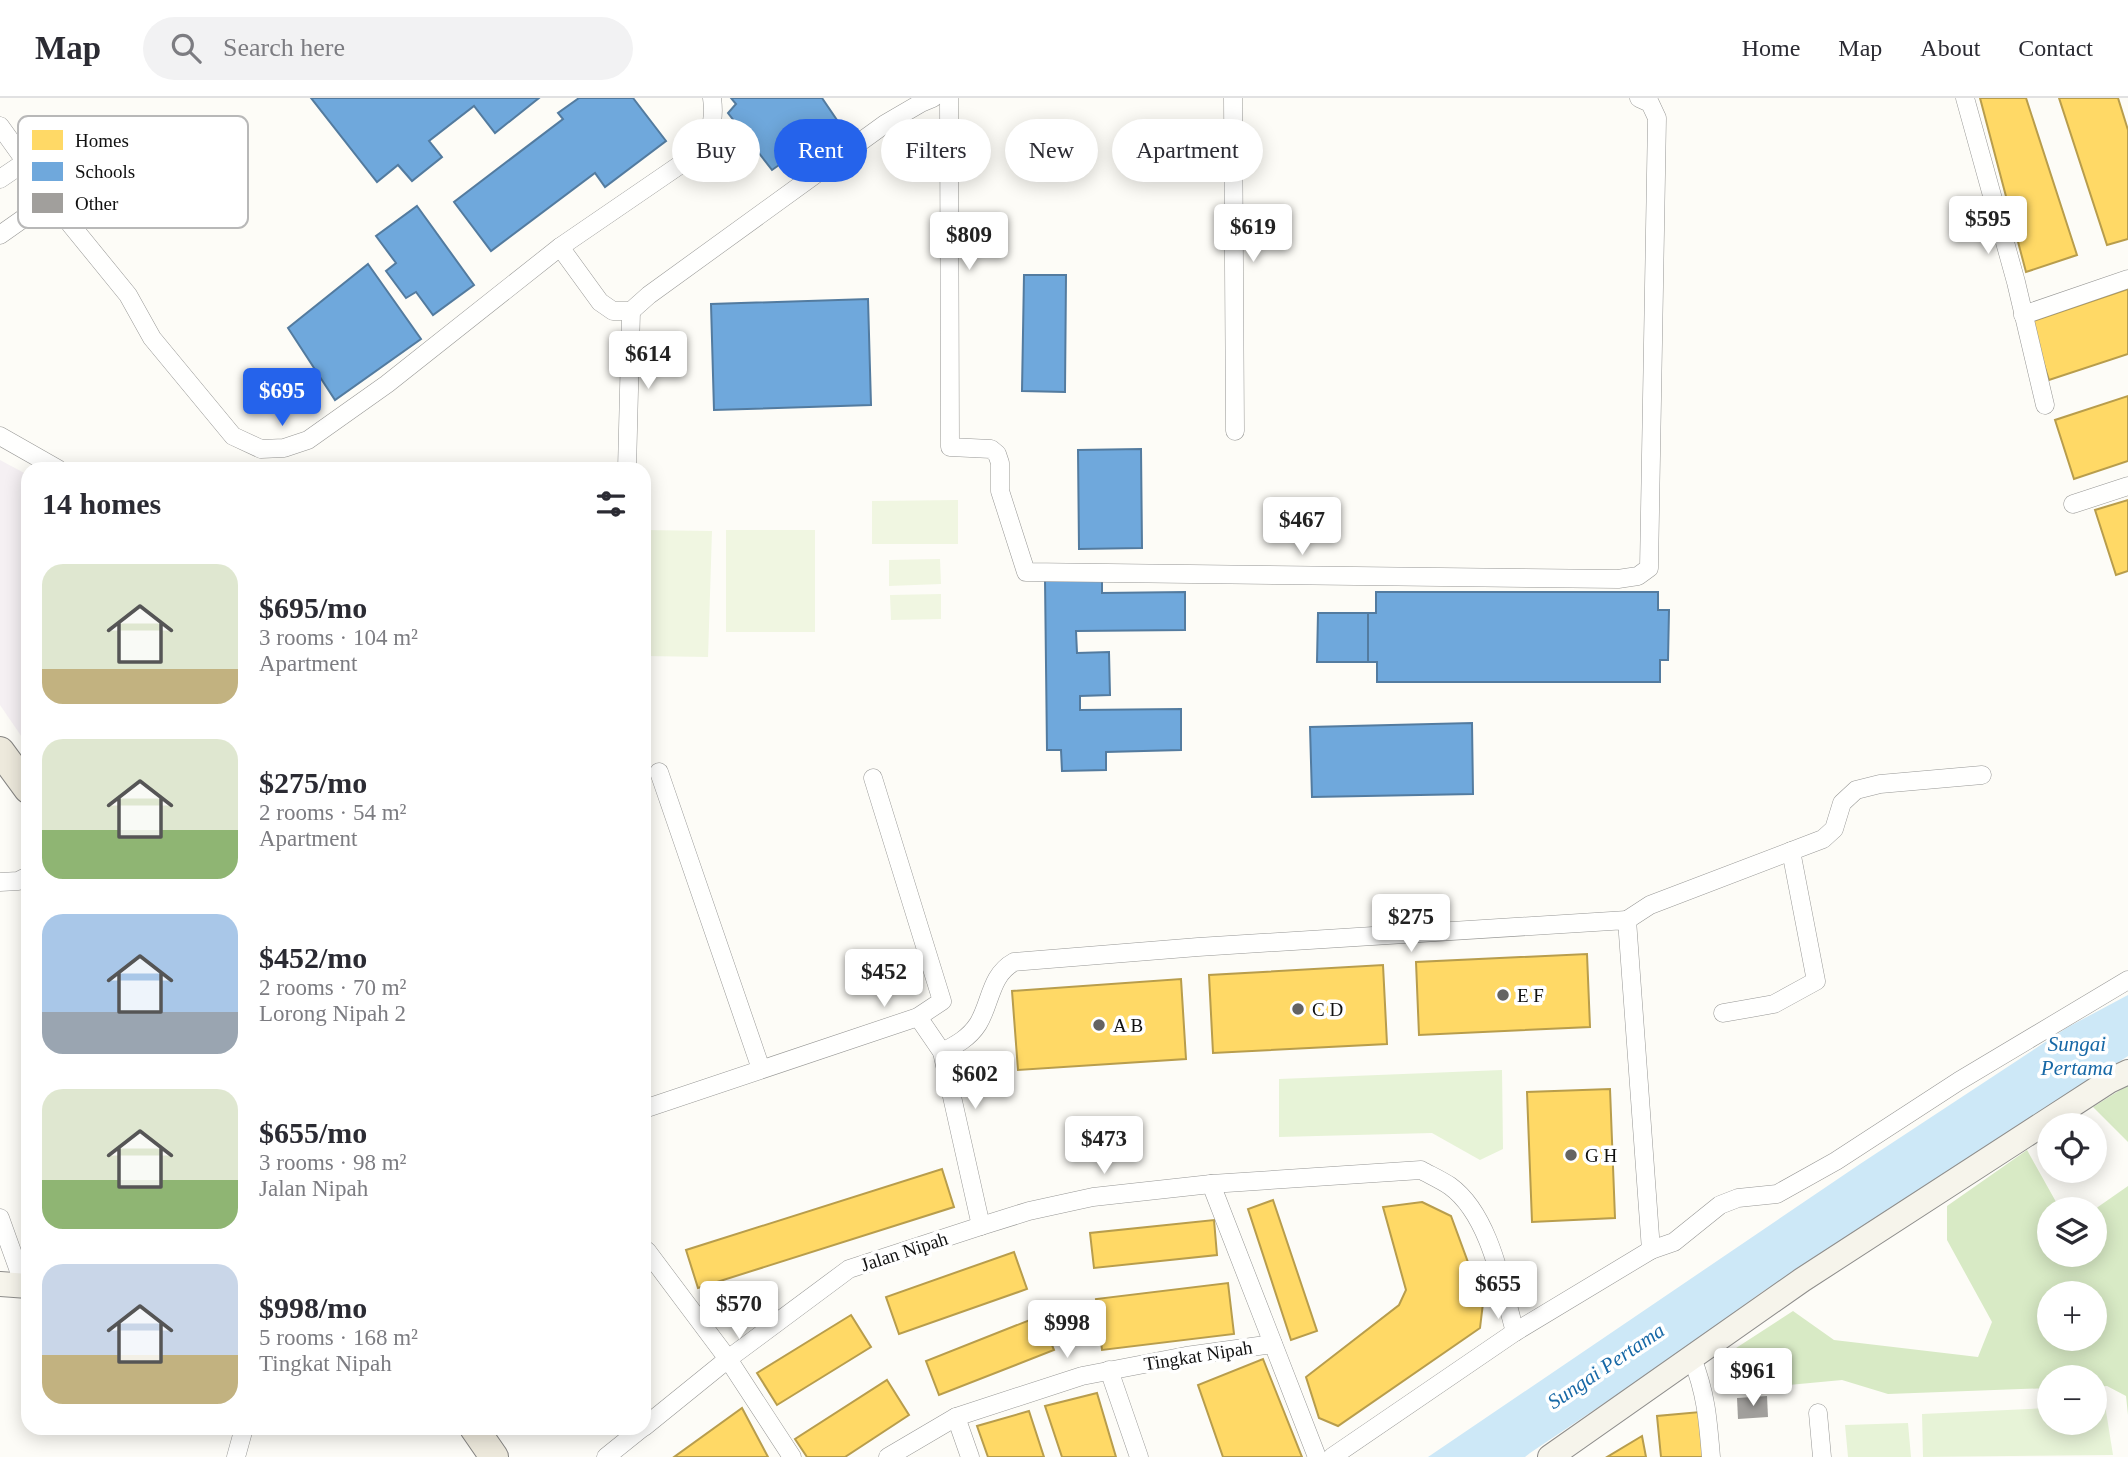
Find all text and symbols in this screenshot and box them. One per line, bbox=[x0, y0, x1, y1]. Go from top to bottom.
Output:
search box bbox=[143, 17, 633, 80]
icon: search bbox=[167, 29, 205, 67]
text: Map bbox=[35, 30, 101, 66]
text: Search here bbox=[223, 33, 345, 62]
text: Home bbox=[1742, 35, 1800, 61]
text: Map bbox=[1838, 35, 1882, 61]
text: About bbox=[1920, 35, 1980, 61]
text: Contact bbox=[2018, 35, 2093, 61]
legend bbox=[18, 116, 248, 228]
chip: Buy bbox=[672, 119, 760, 182]
chip: Rent bbox=[774, 119, 867, 182]
chip: Filters bbox=[881, 119, 991, 182]
chip: New bbox=[1005, 119, 1098, 182]
chip: Apartment bbox=[1112, 119, 1263, 182]
text: Homes bbox=[75, 130, 129, 151]
text: Schools bbox=[75, 161, 135, 182]
text: Other bbox=[75, 193, 119, 214]
pin: $595 bbox=[1947, 197, 2029, 256]
pin: $619 bbox=[1212, 204, 1294, 264]
text: $595 bbox=[1965, 206, 2011, 231]
pin: $809 bbox=[928, 212, 1010, 272]
text: $619 bbox=[1230, 214, 1276, 239]
text: $809 bbox=[946, 222, 992, 247]
pin: $614 bbox=[607, 331, 689, 391]
text: $614 bbox=[625, 341, 671, 366]
pin: $695 bbox=[241, 368, 323, 428]
text: $695 bbox=[259, 378, 305, 403]
icon: filters bbox=[592, 485, 630, 523]
text: 14 homes bbox=[42, 487, 161, 520]
pin: $467 bbox=[1261, 498, 1343, 557]
text: $467 bbox=[1279, 507, 1325, 532]
text: $695/mo bbox=[259, 591, 367, 624]
icon: home bbox=[98, 592, 182, 676]
text: 3 rooms · 104 m² bbox=[259, 625, 418, 650]
text: Apartment bbox=[259, 651, 357, 676]
text: $275/mo bbox=[259, 766, 367, 799]
icon: home bbox=[98, 767, 182, 851]
text: 2 rooms · 54 m² bbox=[259, 800, 406, 825]
text: Apartment bbox=[259, 826, 357, 851]
pin: $275 bbox=[1370, 894, 1452, 954]
text: $275 bbox=[1388, 904, 1434, 929]
text: $452/mo bbox=[259, 941, 367, 974]
icon: home bbox=[98, 942, 182, 1026]
pin: $452 bbox=[843, 950, 925, 1009]
text: $452 bbox=[861, 959, 907, 984]
text: 2 rooms · 70 m² bbox=[259, 975, 406, 1000]
place label: E F bbox=[1517, 985, 1544, 1006]
marker: E F bbox=[1495, 987, 1511, 1003]
place label: C D bbox=[1312, 999, 1343, 1020]
text: Lorong Nipah 2 bbox=[259, 1001, 406, 1026]
marker: C D bbox=[1290, 1001, 1306, 1017]
place label: A B bbox=[1113, 1015, 1143, 1036]
marker: A B bbox=[1091, 1017, 1107, 1033]
water label: Sungai Pertama bbox=[2040, 1032, 2113, 1080]
pin: $602 bbox=[934, 1052, 1016, 1111]
text: $602 bbox=[952, 1061, 998, 1086]
map controls bbox=[2037, 1113, 2107, 1435]
button: locate bbox=[2037, 1113, 2107, 1183]
text: $655/mo bbox=[259, 1116, 367, 1149]
pin: $473 bbox=[1063, 1116, 1145, 1176]
icon: home bbox=[98, 1117, 182, 1201]
text: $473 bbox=[1081, 1126, 1127, 1151]
place label: G H bbox=[1585, 1145, 1617, 1166]
marker: G H bbox=[1563, 1147, 1579, 1163]
text: 3 rooms · 98 m² bbox=[259, 1150, 406, 1175]
text: Jalan Nipah bbox=[259, 1176, 368, 1201]
button: layers bbox=[2037, 1197, 2107, 1267]
street label: Jalan Nipah bbox=[858, 1227, 951, 1275]
pin: $655 bbox=[1457, 1262, 1539, 1321]
text: $655 bbox=[1475, 1271, 1521, 1296]
button: + bbox=[2037, 1281, 2107, 1351]
pin: $570 bbox=[698, 1282, 780, 1341]
text: $998/mo bbox=[259, 1291, 367, 1324]
text: $570 bbox=[716, 1291, 762, 1316]
icon: home bbox=[98, 1292, 182, 1376]
pin: $998 bbox=[1026, 1300, 1108, 1360]
text: $998 bbox=[1044, 1310, 1090, 1335]
water label: Sungai Pertama bbox=[1543, 1318, 1669, 1414]
text: 5 rooms · 168 m² bbox=[259, 1325, 418, 1350]
street label: Tingkat Nipah bbox=[1142, 1336, 1254, 1374]
pin: $961 bbox=[1712, 1348, 1794, 1408]
text: Tingkat Nipah bbox=[259, 1351, 392, 1376]
text: $961 bbox=[1730, 1358, 1776, 1383]
button: − bbox=[2037, 1365, 2107, 1435]

